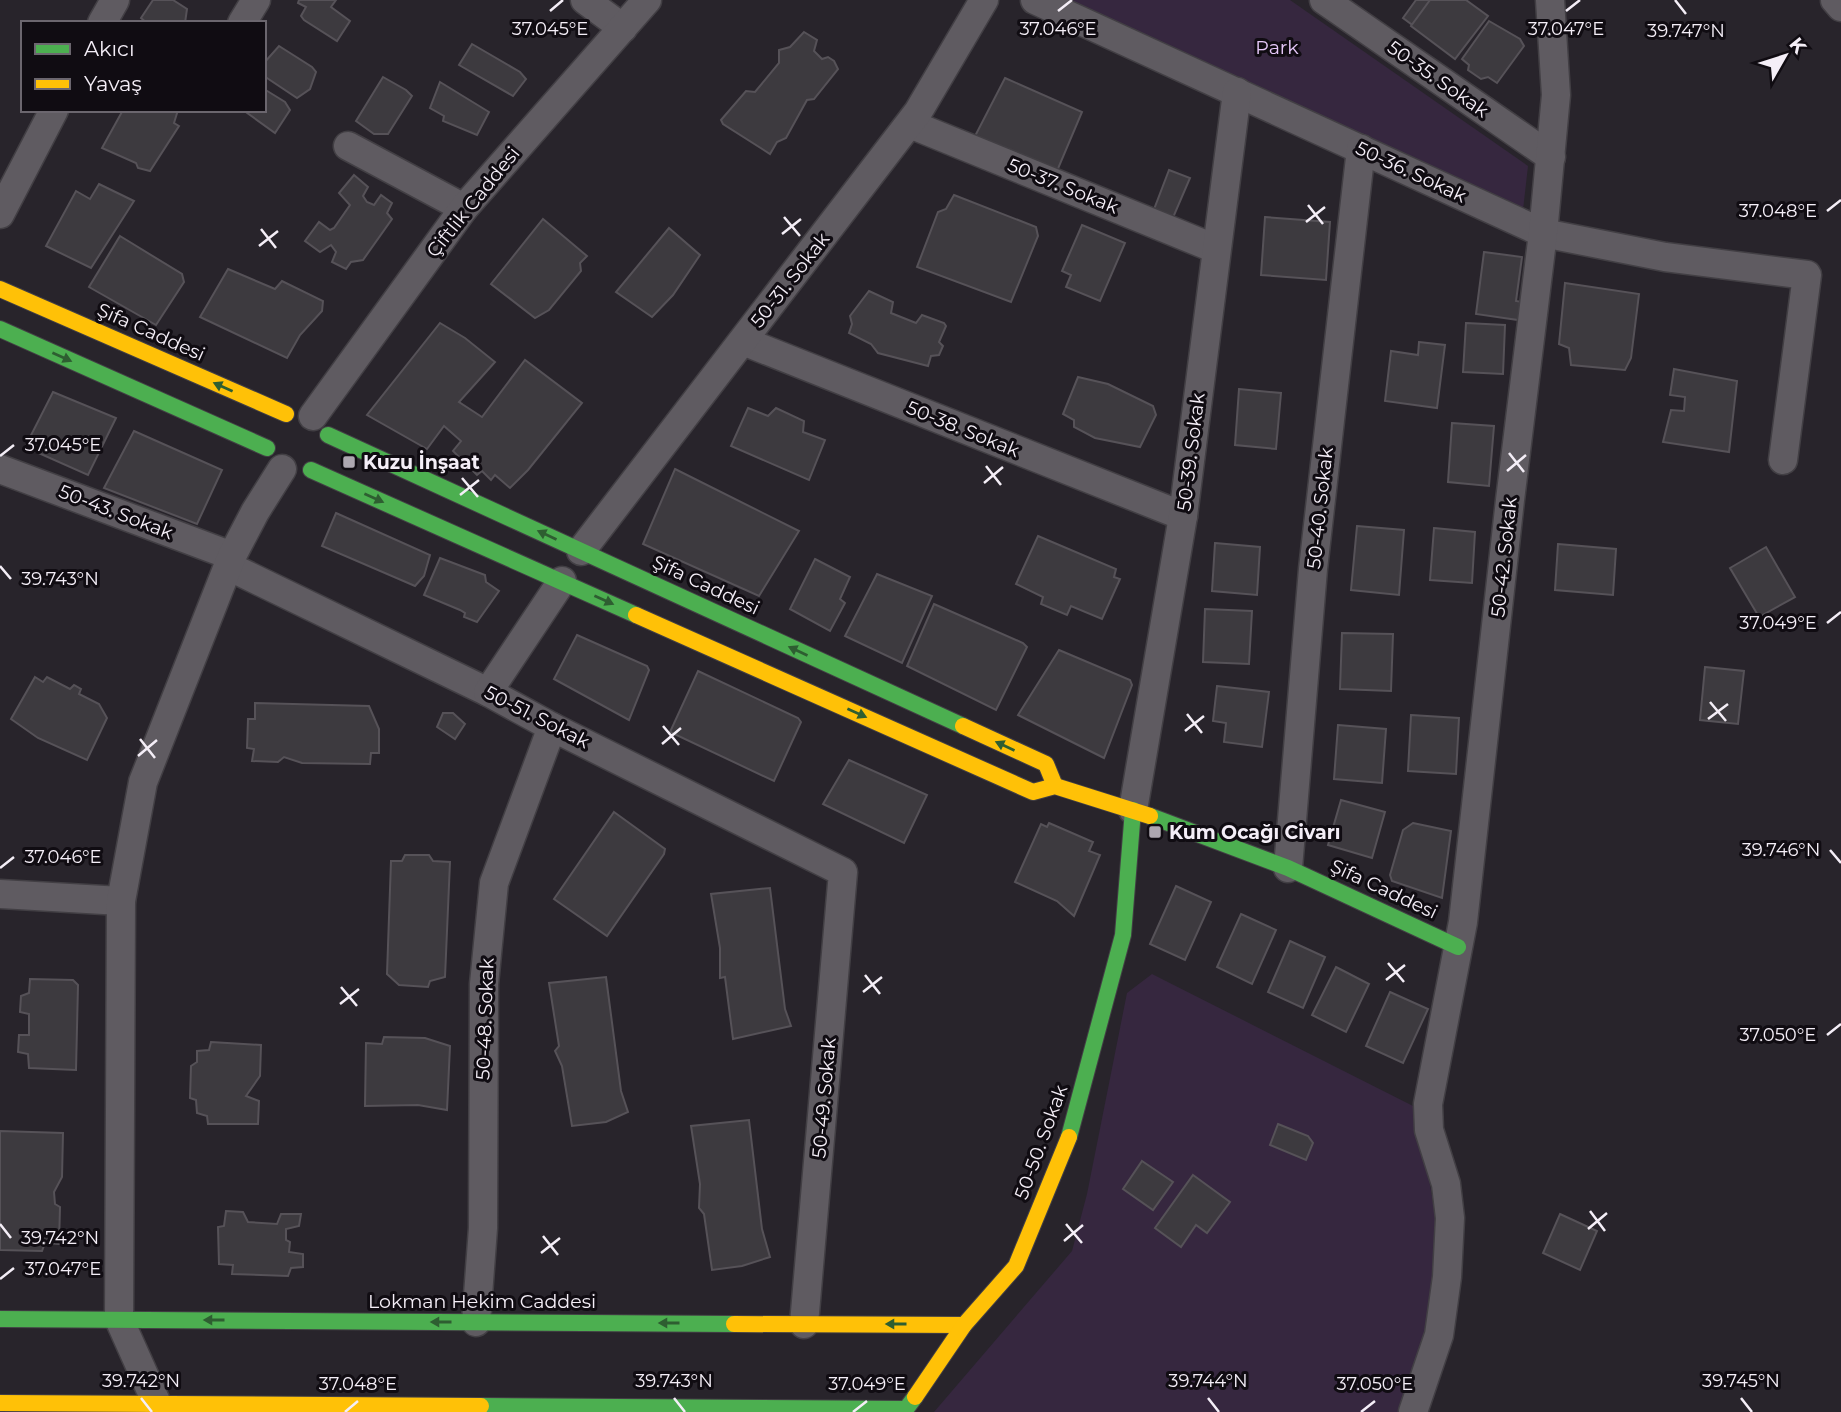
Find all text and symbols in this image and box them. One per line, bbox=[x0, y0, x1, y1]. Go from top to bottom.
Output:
text: 37.045°E bbox=[512, 18, 588, 40]
text: 37.046°E bbox=[1019, 18, 1097, 40]
text: 37.047°E bbox=[1528, 18, 1604, 40]
text: 39.747°N bbox=[1647, 20, 1725, 42]
legend bbox=[21, 21, 266, 112]
north arrow bbox=[1750, 21, 1820, 91]
text: K bbox=[1784, 33, 1812, 59]
text: Akıcı bbox=[84, 36, 135, 61]
park label: Park bbox=[1255, 36, 1299, 59]
street label: 50-35. Sokak bbox=[1383, 36, 1493, 123]
text: Yavaş bbox=[84, 71, 142, 96]
street label: 50-36. Sokak bbox=[1352, 136, 1470, 208]
street label: Çiftlik Caddesi bbox=[421, 142, 525, 262]
street label: 50-37. Sokak bbox=[1004, 153, 1122, 219]
text: 37.048°E bbox=[1739, 200, 1817, 222]
street label: 50-31. Sokak bbox=[746, 227, 835, 332]
street label: Şifa Caddesi bbox=[94, 298, 208, 366]
one-way arrow bbox=[52, 352, 73, 363]
one-way arrow bbox=[213, 381, 233, 393]
street label: 50-39. Sokak bbox=[1172, 391, 1210, 512]
street label: 50-38. Sokak bbox=[903, 396, 1023, 462]
text: 37.045°E bbox=[25, 434, 101, 456]
street label: 50-40. Sokak bbox=[1302, 445, 1338, 570]
place label: Kuzu İnşaat bbox=[363, 450, 480, 474]
marker: Kuzu İnşaat bbox=[341, 454, 357, 470]
street label: 50-43. Sokak bbox=[56, 480, 177, 545]
one-way arrow bbox=[364, 492, 384, 504]
street label: 50-42. Sokak bbox=[1486, 495, 1522, 618]
one-way arrow bbox=[537, 529, 557, 541]
street label: Şifa Caddesi bbox=[649, 550, 763, 620]
text: 39.743°N bbox=[21, 568, 99, 590]
one-way arrow bbox=[594, 594, 614, 606]
text: 37.049°E bbox=[1739, 612, 1817, 634]
one-way arrow bbox=[788, 645, 808, 657]
street label: 50-51. Sokak bbox=[481, 681, 594, 754]
one-way arrow bbox=[847, 707, 867, 719]
one-way arrow bbox=[995, 740, 1015, 752]
place label: Kum Ocağı Civarı bbox=[1169, 821, 1341, 844]
marker: Kum Ocağı Civarı bbox=[1147, 824, 1163, 840]
text: 39.746°N bbox=[1742, 839, 1820, 861]
text: 37.046°E bbox=[24, 846, 102, 868]
street label: Şifa Caddesi bbox=[1327, 854, 1441, 924]
street label: 50-48. Sokak bbox=[471, 957, 499, 1081]
text: 37.050°E bbox=[1740, 1024, 1816, 1046]
street label: 50-49. Sokak bbox=[807, 1036, 841, 1159]
street label: 50-50. Sokak bbox=[1010, 1081, 1073, 1202]
text: 39.742°N bbox=[21, 1227, 99, 1249]
text: 37.047°E bbox=[25, 1258, 101, 1280]
street label: Lokman Hekim Caddesi bbox=[368, 1290, 596, 1313]
one-way arrow bbox=[202, 1314, 224, 1326]
one-way arrow bbox=[430, 1316, 452, 1327]
one-way arrow bbox=[657, 1317, 679, 1329]
one-way arrow bbox=[885, 1318, 907, 1330]
text: 39.742°N bbox=[102, 1370, 180, 1392]
text: 39.743°N bbox=[635, 1370, 713, 1392]
text: 39.744°N bbox=[1168, 1370, 1248, 1392]
text: 39.745°N bbox=[1702, 1370, 1780, 1392]
text: 37.048°E bbox=[319, 1373, 397, 1395]
text: 37.049°E bbox=[828, 1373, 906, 1395]
text: 37.050°E bbox=[1337, 1373, 1413, 1395]

